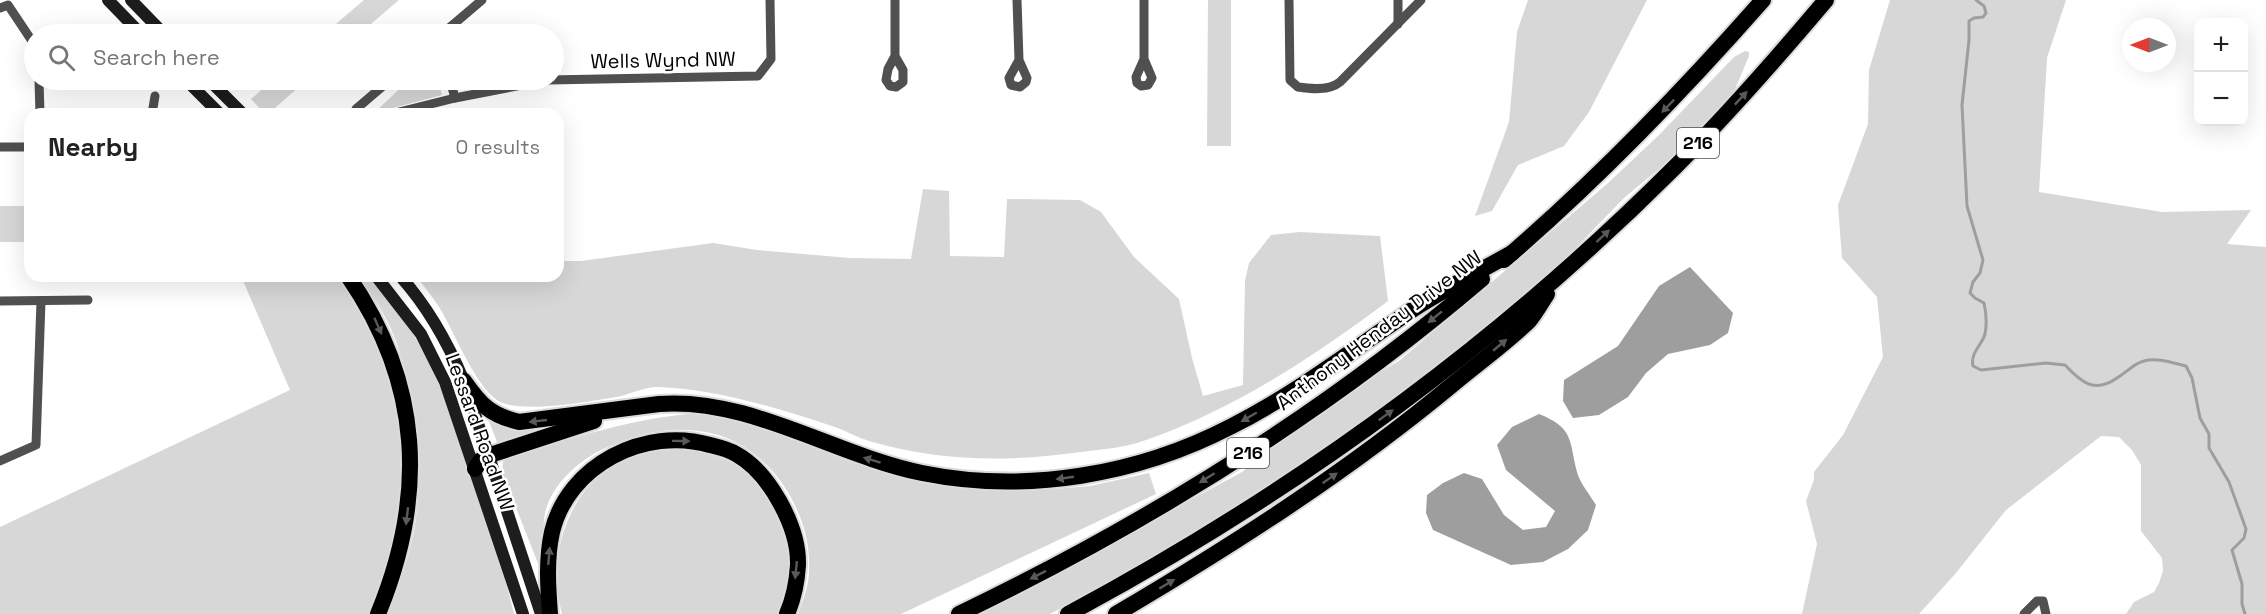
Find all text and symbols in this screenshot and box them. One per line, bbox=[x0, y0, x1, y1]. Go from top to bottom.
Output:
north arrow bbox=[2122, 18, 2176, 72]
map controls bbox=[2194, 18, 2248, 126]
button: + bbox=[2194, 18, 2248, 72]
search box bbox=[24, 24, 564, 90]
icon: search bbox=[45, 41, 78, 74]
text: Search here bbox=[93, 43, 220, 71]
street label: Wells Wynd NW bbox=[590, 46, 736, 74]
button: − bbox=[2194, 72, 2248, 126]
one-way arrow bbox=[1733, 91, 1747, 105]
one-way arrow bbox=[1661, 98, 1675, 112]
road number: 216 bbox=[1677, 128, 1719, 158]
text: Nearby bbox=[48, 130, 138, 164]
text: 0 results bbox=[456, 134, 540, 160]
one-way arrow bbox=[1595, 230, 1610, 243]
street label: Anthony Henday Drive NW bbox=[1271, 244, 1487, 416]
one-way arrow bbox=[1427, 311, 1443, 324]
one-way arrow bbox=[374, 317, 383, 335]
one-way arrow bbox=[1492, 339, 1507, 352]
street label: Lessard Road NW bbox=[439, 350, 521, 514]
one-way arrow bbox=[1378, 409, 1394, 421]
one-way arrow bbox=[1240, 412, 1257, 422]
one-way arrow bbox=[529, 416, 548, 426]
one-way arrow bbox=[671, 436, 690, 446]
road number: 216 bbox=[1227, 438, 1269, 468]
one-way arrow bbox=[863, 455, 881, 464]
one-way arrow bbox=[1199, 473, 1215, 484]
one-way arrow bbox=[1322, 473, 1338, 484]
one-way arrow bbox=[1055, 474, 1074, 483]
one-way arrow bbox=[402, 507, 412, 526]
one-way arrow bbox=[544, 546, 554, 565]
one-way arrow bbox=[791, 561, 801, 580]
one-way arrow bbox=[1029, 570, 1047, 580]
one-way arrow bbox=[1159, 579, 1175, 590]

